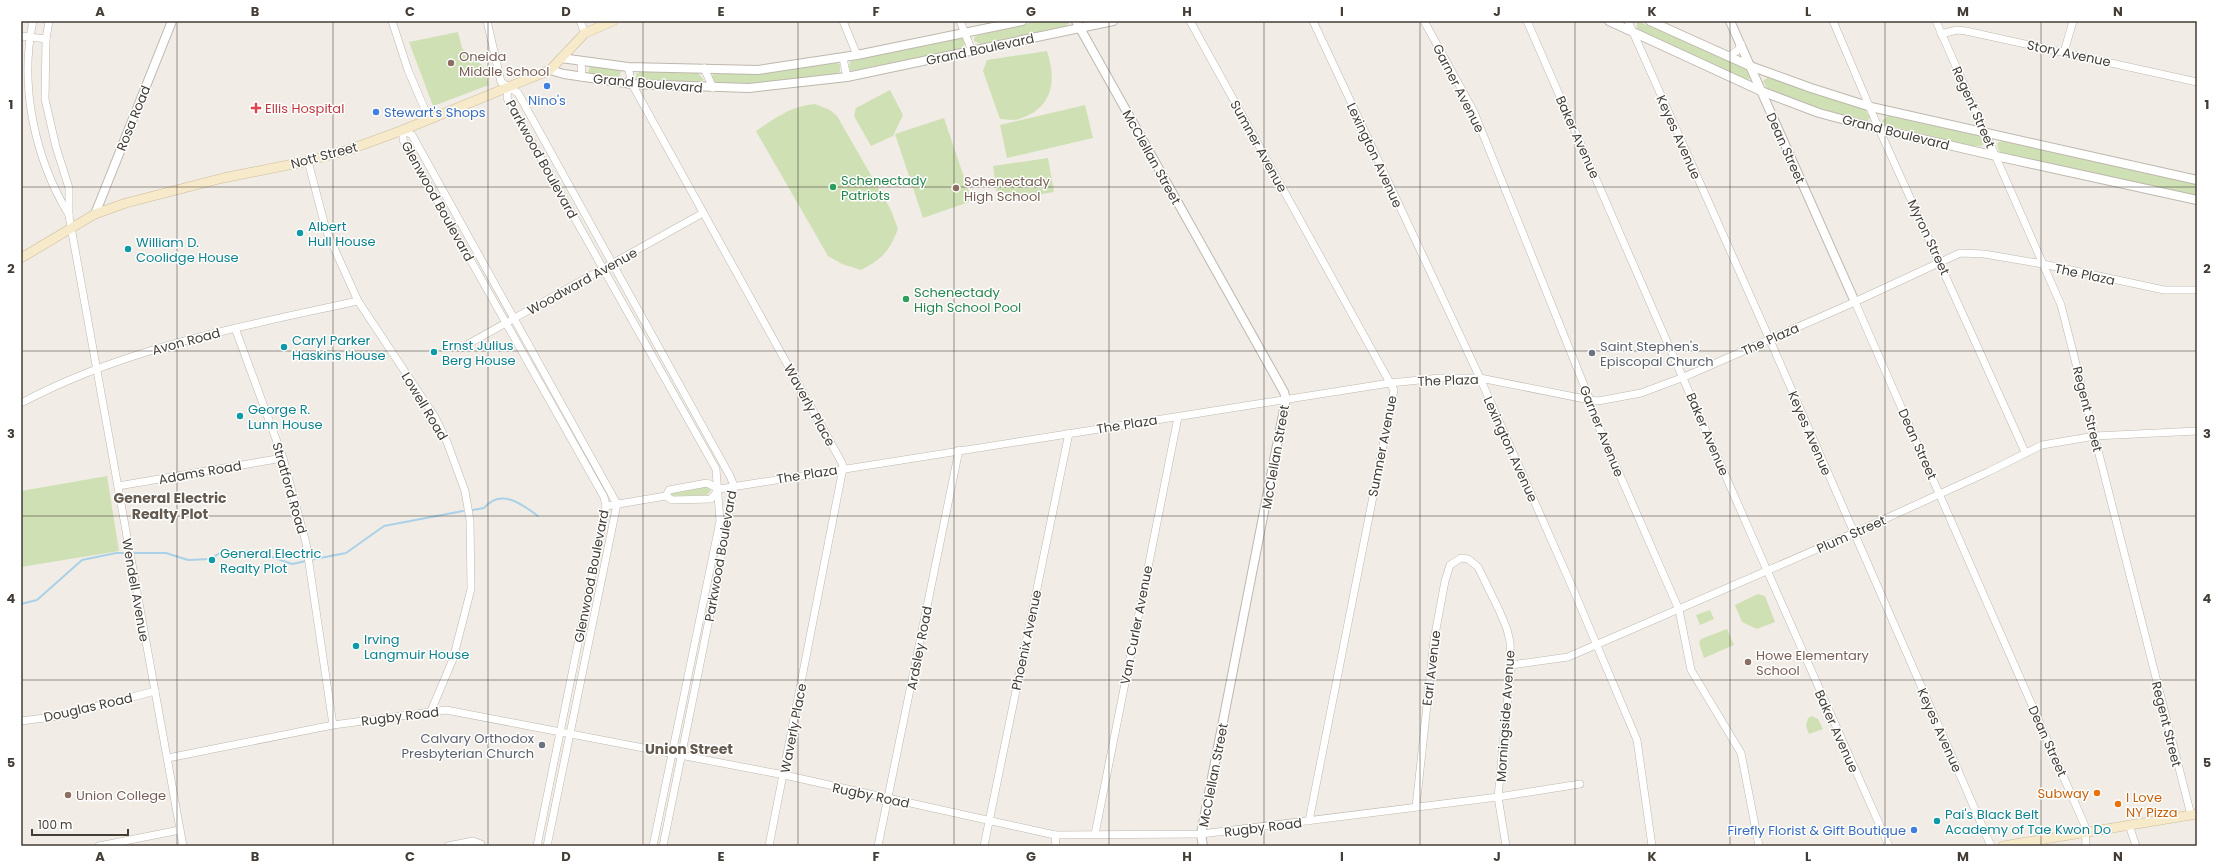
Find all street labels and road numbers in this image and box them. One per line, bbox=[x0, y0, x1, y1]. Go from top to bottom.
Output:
street label: Grand Boulevard bbox=[924, 29, 1036, 70]
street label: Story Avenue bbox=[2025, 35, 2113, 72]
street label: Garner Avenue bbox=[1428, 41, 1489, 136]
street label: Regent Street bbox=[1947, 63, 2000, 151]
street label: Grand Boulevard bbox=[592, 69, 704, 98]
street label: Rosa Road bbox=[112, 83, 155, 154]
street label: Keyes Avenue bbox=[1651, 92, 1706, 182]
street label: Baker Avenue bbox=[1551, 93, 1604, 182]
street label: Parkwood Boulevard bbox=[501, 96, 582, 222]
street label: Sumner Avenue bbox=[1225, 97, 1292, 196]
street label: Lexington Avenue bbox=[1342, 100, 1407, 211]
street label: McClellan Street bbox=[1118, 107, 1186, 208]
street label: Dean Street bbox=[1761, 110, 1810, 187]
street label: Grand Boulevard bbox=[1840, 110, 1952, 155]
street label: Nott Street bbox=[289, 137, 360, 174]
street label: Glenwood Boulevard bbox=[397, 138, 479, 265]
street label: Myron Street bbox=[1903, 196, 1954, 278]
street label: Woodward Avenue bbox=[524, 243, 641, 320]
street label: The Plaza bbox=[2053, 259, 2117, 290]
street label: The Plaza bbox=[1738, 318, 1802, 361]
street label: Avon Road bbox=[150, 323, 222, 360]
street label: Waverly Place bbox=[779, 361, 840, 450]
street label: Regent Street bbox=[2068, 364, 2107, 454]
street label: Lowell Road bbox=[397, 369, 452, 444]
street label: The Plaza bbox=[1417, 370, 1479, 391]
street label: Garner Avenue bbox=[1575, 383, 1629, 480]
street label: Keyes Avenue bbox=[1783, 388, 1836, 478]
street label: Baker Avenue bbox=[1681, 390, 1734, 479]
street label: Lexington Avenue bbox=[1479, 393, 1542, 505]
street label: Sumner Avenue bbox=[1363, 394, 1402, 498]
street label: McClellan Street bbox=[1257, 403, 1294, 511]
street label: Dean Street bbox=[1893, 406, 1942, 483]
street label: The Plaza bbox=[1095, 410, 1159, 439]
street label: Stratford Road bbox=[267, 440, 312, 536]
street label: Adams Road bbox=[157, 456, 243, 489]
street label: The Plaza bbox=[775, 460, 839, 489]
street label: Parkwood Boulevard bbox=[700, 489, 741, 623]
street label: Glenwood Boulevard bbox=[569, 508, 614, 644]
street label: Plum Street bbox=[1814, 511, 1889, 558]
street label: Wendell Avenue bbox=[117, 537, 154, 643]
street label: Van Curler Avenue bbox=[1116, 564, 1157, 686]
street label: Phoenix Avenue bbox=[1007, 588, 1046, 692]
street label: Ardsley Road bbox=[902, 605, 937, 692]
street label: Earl Avenue bbox=[1417, 629, 1446, 707]
street label: Morningside Avenue bbox=[1491, 649, 1520, 783]
street label: Regent Street bbox=[2147, 679, 2186, 769]
street label: Waverly Place bbox=[775, 682, 812, 775]
street label: Keyes Avenue bbox=[1912, 685, 1967, 775]
street label: Baker Avenue bbox=[1810, 687, 1863, 776]
street label: Douglas Road bbox=[42, 688, 134, 727]
street label: Rugby Road bbox=[360, 702, 440, 731]
street label: Dean Street bbox=[2023, 703, 2072, 780]
street label: McClellan Street bbox=[1194, 721, 1233, 829]
street label: Rugby Road bbox=[831, 778, 911, 813]
street label: Rugby Road bbox=[1223, 813, 1303, 842]

